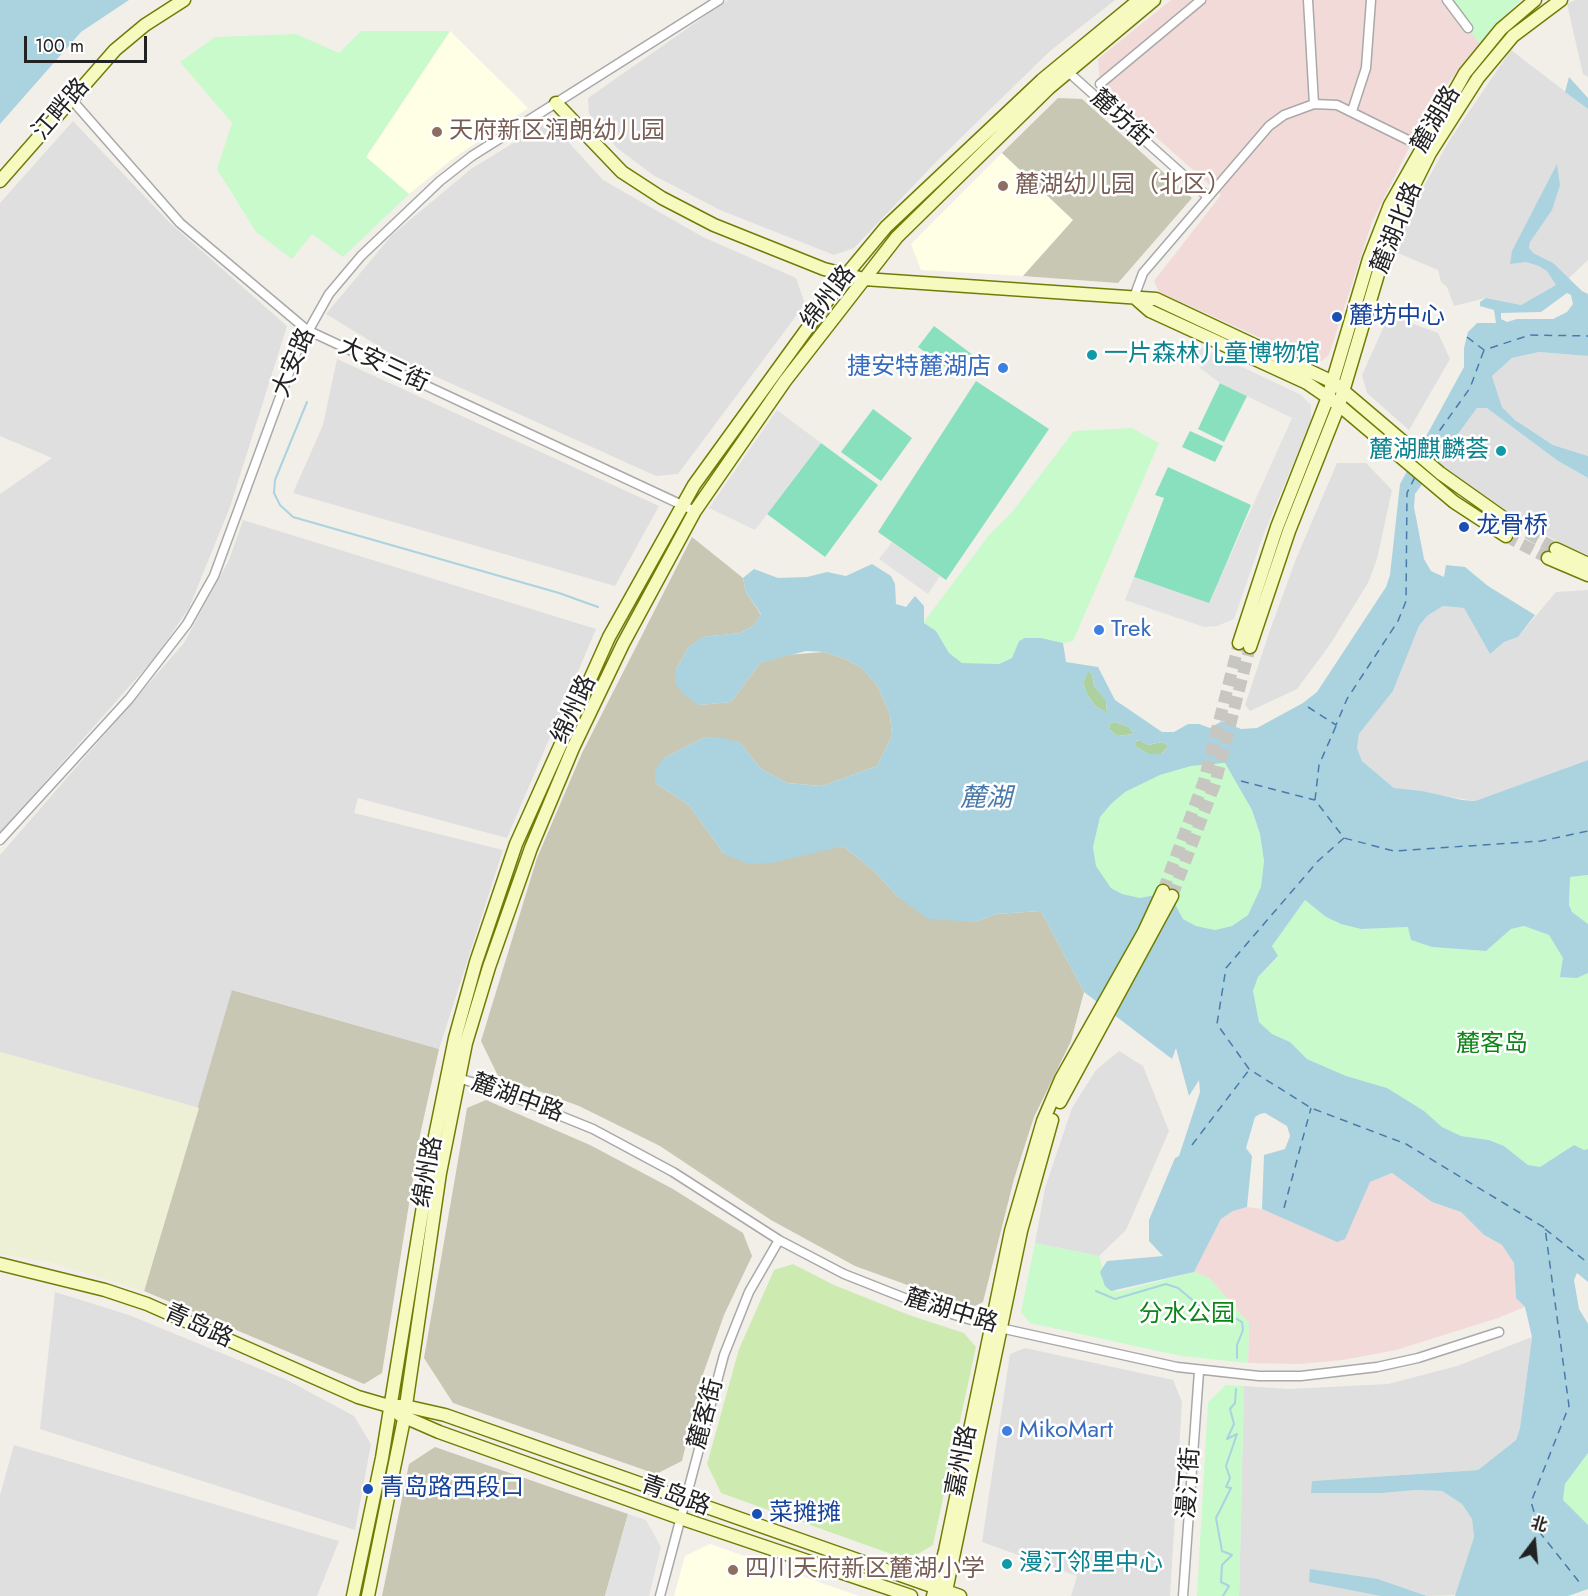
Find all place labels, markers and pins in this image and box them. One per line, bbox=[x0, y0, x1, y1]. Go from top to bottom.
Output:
place label: 天府新区润朗幼儿园 bbox=[449, 118, 665, 146]
marker: 天府新区润朗幼儿园 bbox=[430, 125, 444, 139]
place label: 麓湖幼儿园（北区） bbox=[1015, 172, 1231, 200]
marker: 麓湖幼儿园（北区） bbox=[996, 179, 1010, 193]
place label: 麓坊中心 bbox=[1349, 303, 1445, 331]
marker: 麓坊中心 bbox=[1330, 310, 1344, 324]
place label: 一片森林儿童博物馆 bbox=[1104, 341, 1320, 369]
marker: 一片森林儿童博物馆 bbox=[1085, 348, 1099, 362]
place label: 捷安特麓湖店 bbox=[847, 354, 991, 382]
marker: 捷安特麓湖店 bbox=[996, 361, 1010, 375]
place label: 麓湖麒麟荟 bbox=[1369, 437, 1489, 465]
marker: 麓湖麒麟荟 bbox=[1494, 444, 1508, 458]
place label: 龙骨桥 bbox=[1476, 513, 1548, 541]
marker: 龙骨桥 bbox=[1457, 520, 1471, 534]
place label: Trek bbox=[1111, 616, 1151, 644]
marker: Trek bbox=[1092, 623, 1106, 637]
place label: MikoMart bbox=[1019, 1417, 1113, 1445]
marker: MikoMart bbox=[1000, 1424, 1014, 1438]
place label: 青岛路西段口 bbox=[380, 1475, 524, 1503]
marker: 青岛路西段口 bbox=[361, 1482, 375, 1496]
place label: 菜摊摊 bbox=[769, 1500, 841, 1528]
marker: 菜摊摊 bbox=[750, 1507, 764, 1521]
place label: 漫汀邻里中心 bbox=[1019, 1550, 1163, 1578]
place label: 四川天府新区麓湖小学 bbox=[745, 1556, 985, 1584]
marker: 漫汀邻里中心 bbox=[1000, 1557, 1014, 1571]
marker: 四川天府新区麓湖小学 bbox=[726, 1563, 740, 1577]

